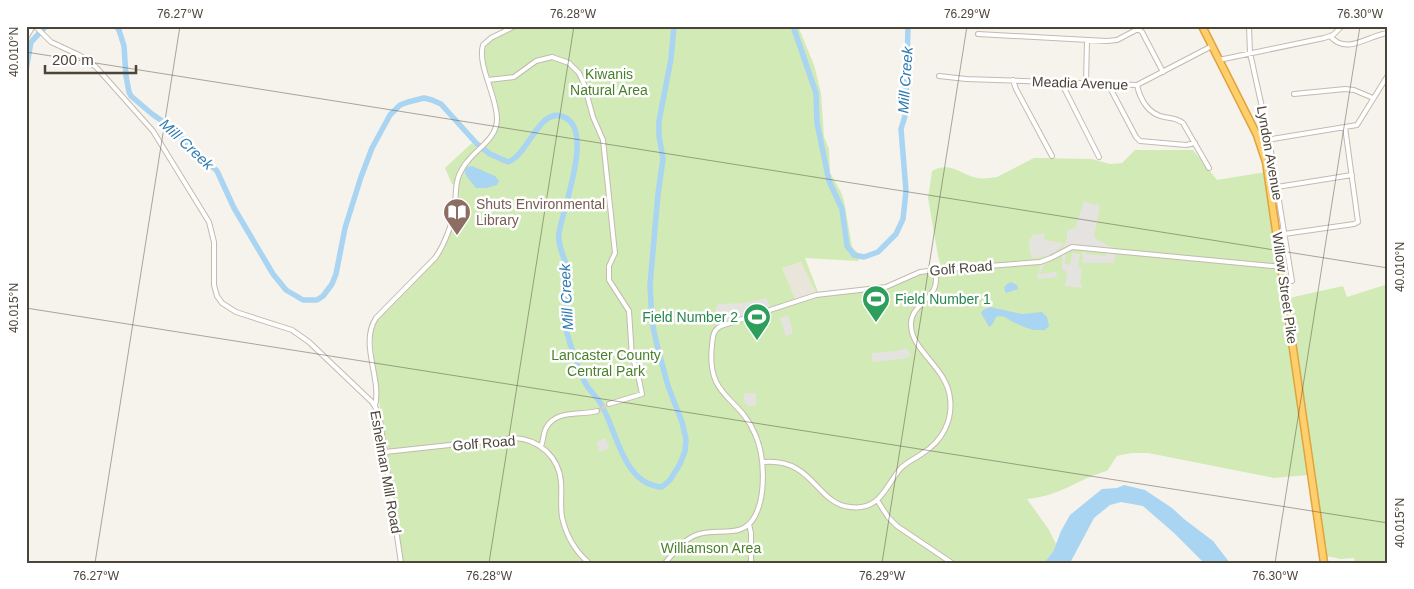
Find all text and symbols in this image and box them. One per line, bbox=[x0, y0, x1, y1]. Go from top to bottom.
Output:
text: 76.27°W bbox=[157, 7, 204, 21]
text: 76.28°W bbox=[550, 7, 597, 21]
text: 76.29°W bbox=[944, 7, 991, 21]
text: 76.30°W bbox=[1337, 7, 1384, 21]
text: 40.010°N bbox=[7, 27, 21, 77]
scale bar bbox=[45, 42, 136, 74]
water label: Mill Creek bbox=[894, 45, 916, 114]
text: 200 m bbox=[52, 51, 94, 68]
park label: Kiwanis Natural Area bbox=[570, 66, 648, 98]
street label: Meadia Avenue bbox=[1032, 73, 1129, 93]
street label: Lyndon Avenue bbox=[1254, 104, 1286, 202]
water label: Mill Creek bbox=[157, 115, 218, 174]
place label: Shuts Environmental Library bbox=[476, 196, 605, 228]
library icon: Shuts Environmental Library bbox=[442, 197, 472, 236]
street label: Willow Street Pike bbox=[1269, 231, 1301, 345]
text: 40.010°N bbox=[1393, 242, 1407, 292]
street label: Golf Road bbox=[929, 257, 993, 279]
water label: Mill Creek bbox=[556, 262, 576, 331]
text: 40.015°N bbox=[7, 283, 21, 333]
sports icon: Field Number 1 bbox=[861, 284, 891, 323]
place label: Field Number 1 bbox=[895, 291, 991, 307]
sports icon: Field Number 2 bbox=[742, 302, 772, 341]
place label: Field Number 2 bbox=[642, 309, 738, 325]
park label: Lancaster County Central Park bbox=[551, 347, 661, 379]
street label: Eshelman Mill Road bbox=[367, 409, 405, 535]
street label: Golf Road bbox=[452, 432, 516, 454]
text: 40.015°N bbox=[1393, 498, 1407, 548]
park label: Williamson Area bbox=[661, 540, 761, 556]
text: 76.27°W bbox=[73, 569, 120, 583]
text: 76.28°W bbox=[466, 569, 513, 583]
text: 76.29°W bbox=[859, 569, 906, 583]
text: 76.30°W bbox=[1252, 569, 1299, 583]

